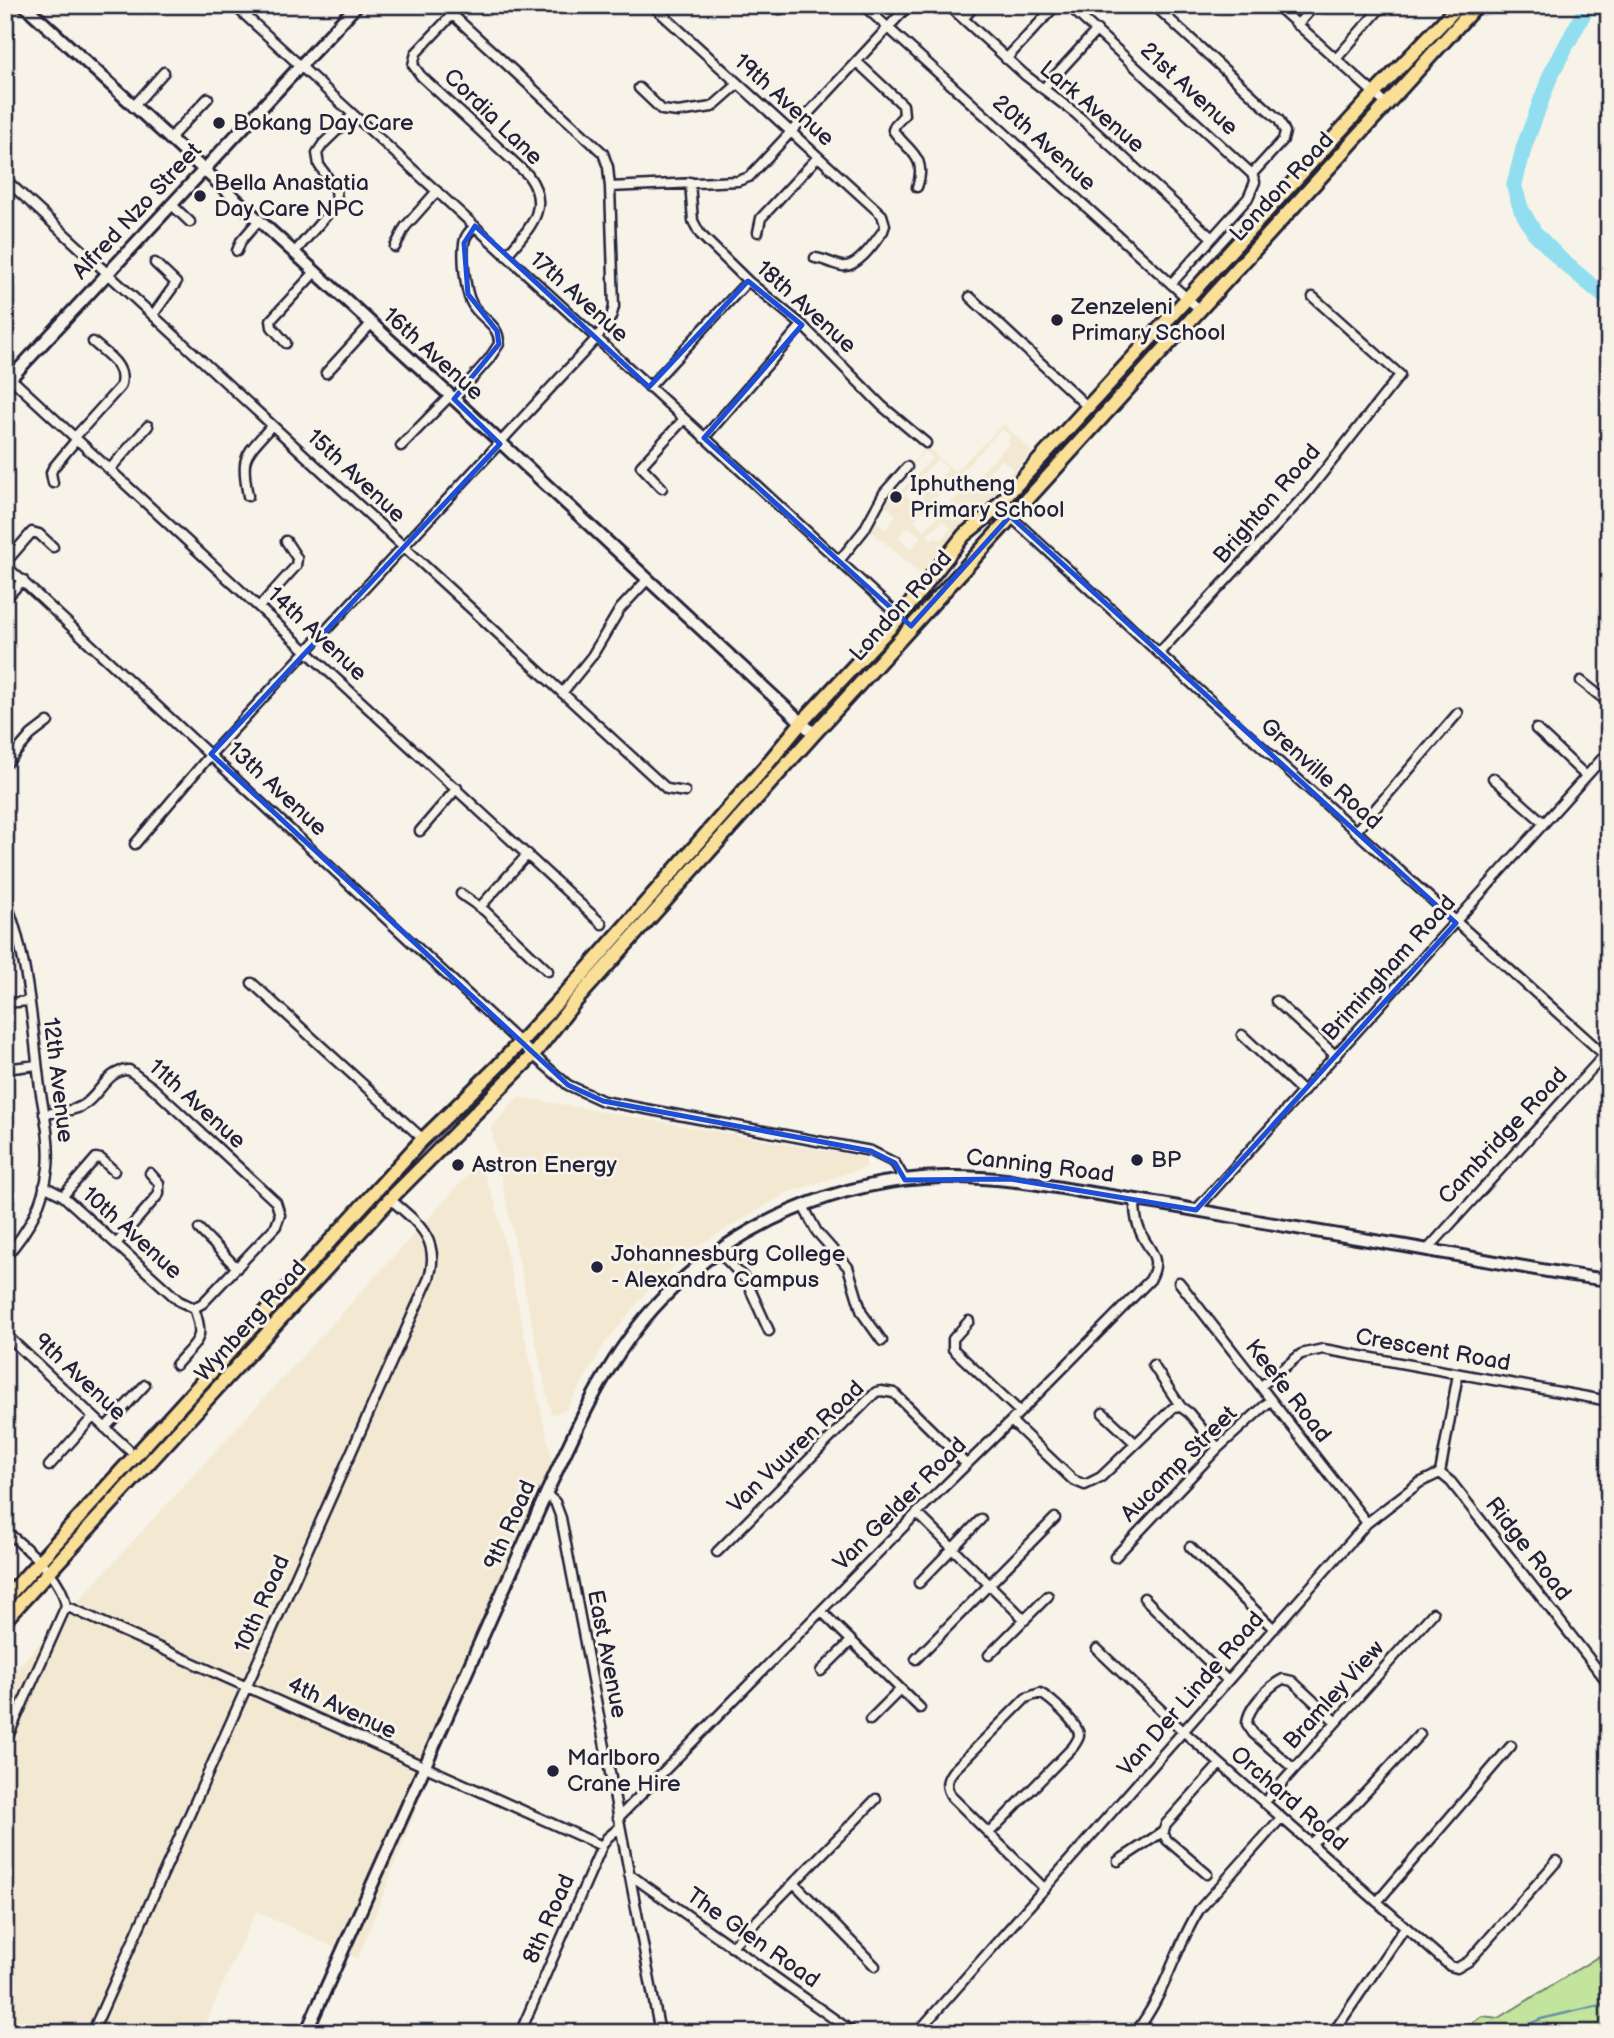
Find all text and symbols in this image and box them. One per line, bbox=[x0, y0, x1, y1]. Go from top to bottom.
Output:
street label: 21st Avenue bbox=[1134, 36, 1244, 142]
street label: 19th Avenue bbox=[728, 48, 840, 152]
street label: Lark Avenue bbox=[1034, 55, 1150, 159]
street label: Cordia Lane bbox=[438, 63, 548, 171]
street label: 20th Avenue bbox=[986, 89, 1102, 197]
place label: Bokang Day Care bbox=[233, 109, 414, 137]
marker: Bokang Day Care bbox=[211, 115, 227, 131]
street label: London Road bbox=[1224, 126, 1340, 248]
street label: Alfred Nzo Street bbox=[66, 137, 208, 285]
place label: Bella Anastatia Day Care NPC bbox=[214, 169, 369, 223]
marker: Bella Anastatia Day Care NPC bbox=[192, 188, 208, 204]
street label: 17th Avenue bbox=[524, 245, 634, 349]
street label: 18th Avenue bbox=[750, 255, 862, 359]
place label: Zenzeleni Primary School bbox=[1070, 293, 1225, 347]
street label: 16th Avenue bbox=[377, 301, 489, 407]
marker: Zenzeleni Primary School bbox=[1049, 312, 1065, 328]
street label: 15th Avenue bbox=[301, 423, 411, 529]
street label: Brighton Road bbox=[1207, 438, 1327, 570]
place label: Iphutheng Primary School bbox=[910, 470, 1064, 524]
marker: Iphutheng Primary School bbox=[888, 489, 904, 505]
street label: London Road bbox=[844, 545, 958, 667]
street label: 14th Avenue bbox=[261, 581, 373, 687]
street label: Grenville Road bbox=[1255, 712, 1387, 836]
street label: 13th Avenue bbox=[221, 736, 333, 842]
street label: Brimingham Road bbox=[1316, 889, 1462, 1047]
street label: 12th Avenue bbox=[36, 1016, 80, 1144]
street label: 11th Avenue bbox=[143, 1053, 251, 1155]
street label: Cambridge Road bbox=[1432, 1062, 1574, 1210]
street label: Canning Road bbox=[964, 1143, 1116, 1189]
place label: BP bbox=[1151, 1146, 1182, 1174]
place label: Astron Energy bbox=[472, 1151, 618, 1179]
marker: BP bbox=[1129, 1152, 1145, 1168]
marker: Astron Energy bbox=[450, 1157, 466, 1173]
street label: 10th Avenue bbox=[76, 1181, 188, 1285]
place label: Johannesburg College - Alexandra Campus bbox=[611, 1240, 845, 1294]
street label: Wynberg Road bbox=[189, 1254, 313, 1388]
marker: Johannesburg College - Alexandra Campus bbox=[589, 1259, 605, 1275]
street label: Crescent Road bbox=[1353, 1323, 1513, 1377]
street label: 9th Avenue bbox=[28, 1327, 132, 1427]
street label: Keefe Road bbox=[1239, 1334, 1337, 1448]
street label: Van Vuuren Road bbox=[722, 1375, 870, 1519]
street label: Aucamp Street bbox=[1115, 1400, 1243, 1528]
street label: Van Gelder Road bbox=[827, 1431, 973, 1577]
street label: 9th Road bbox=[478, 1476, 542, 1574]
street label: Ridge Road bbox=[1479, 1492, 1577, 1606]
street label: 10th Road bbox=[228, 1551, 296, 1657]
street label: East Avenue bbox=[581, 1588, 633, 1720]
street label: Van Der Linde Road bbox=[1112, 1606, 1270, 1782]
street label: Bramley View bbox=[1278, 1634, 1391, 1755]
street label: 4th Avenue bbox=[283, 1671, 401, 1745]
street label: Orchard Road bbox=[1225, 1740, 1353, 1858]
place label: Marlboro Crane Hire bbox=[567, 1744, 681, 1798]
marker: Marlboro Crane Hire bbox=[545, 1763, 561, 1779]
street label: 8th Road bbox=[517, 1870, 581, 1968]
street label: The Glen Road bbox=[681, 1882, 825, 1994]

